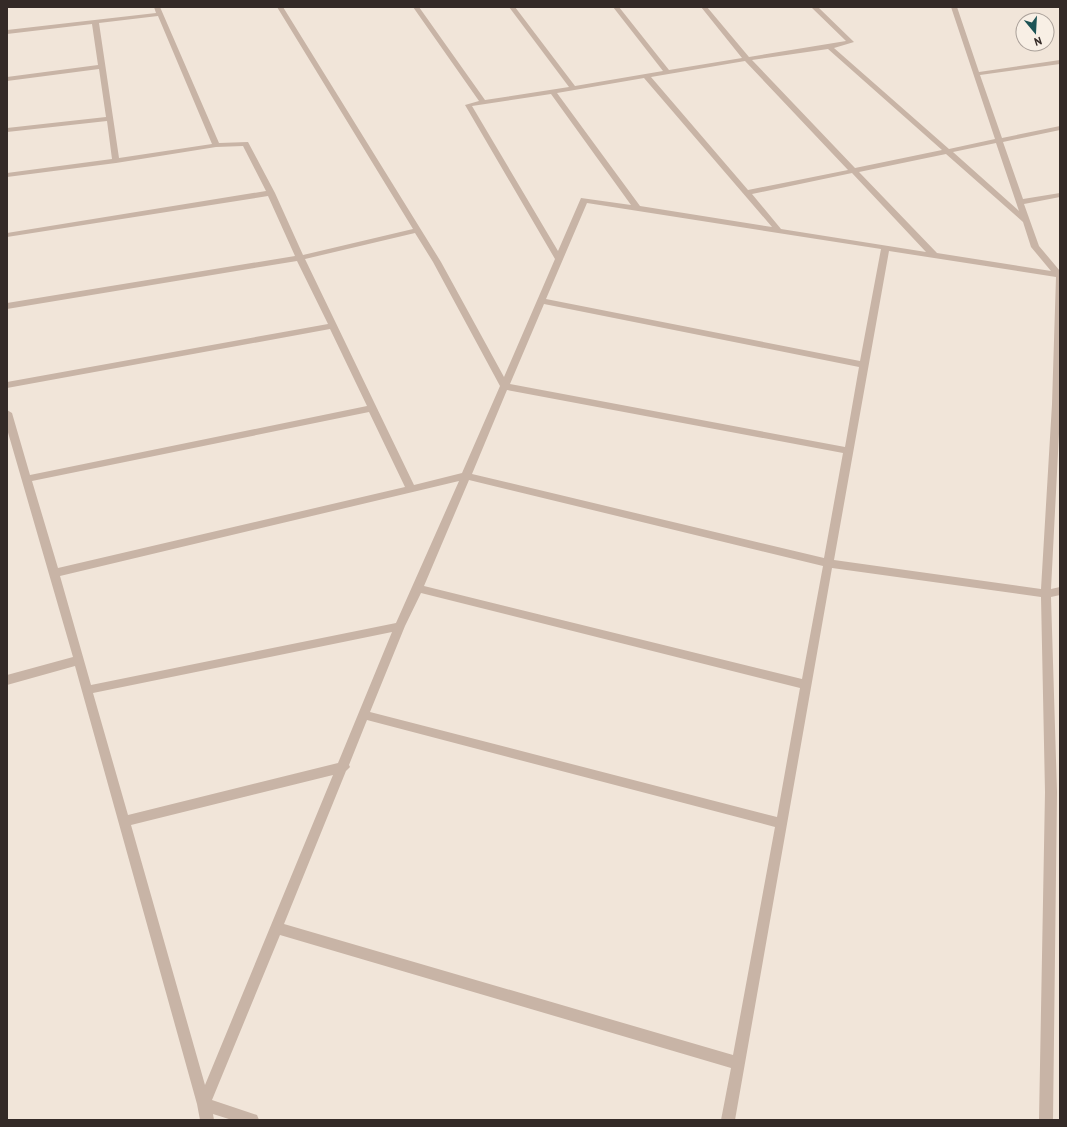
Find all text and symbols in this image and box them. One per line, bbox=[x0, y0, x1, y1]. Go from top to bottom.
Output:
north arrow bbox=[1015, 12, 1055, 52]
text: N bbox=[1032, 34, 1044, 49]

